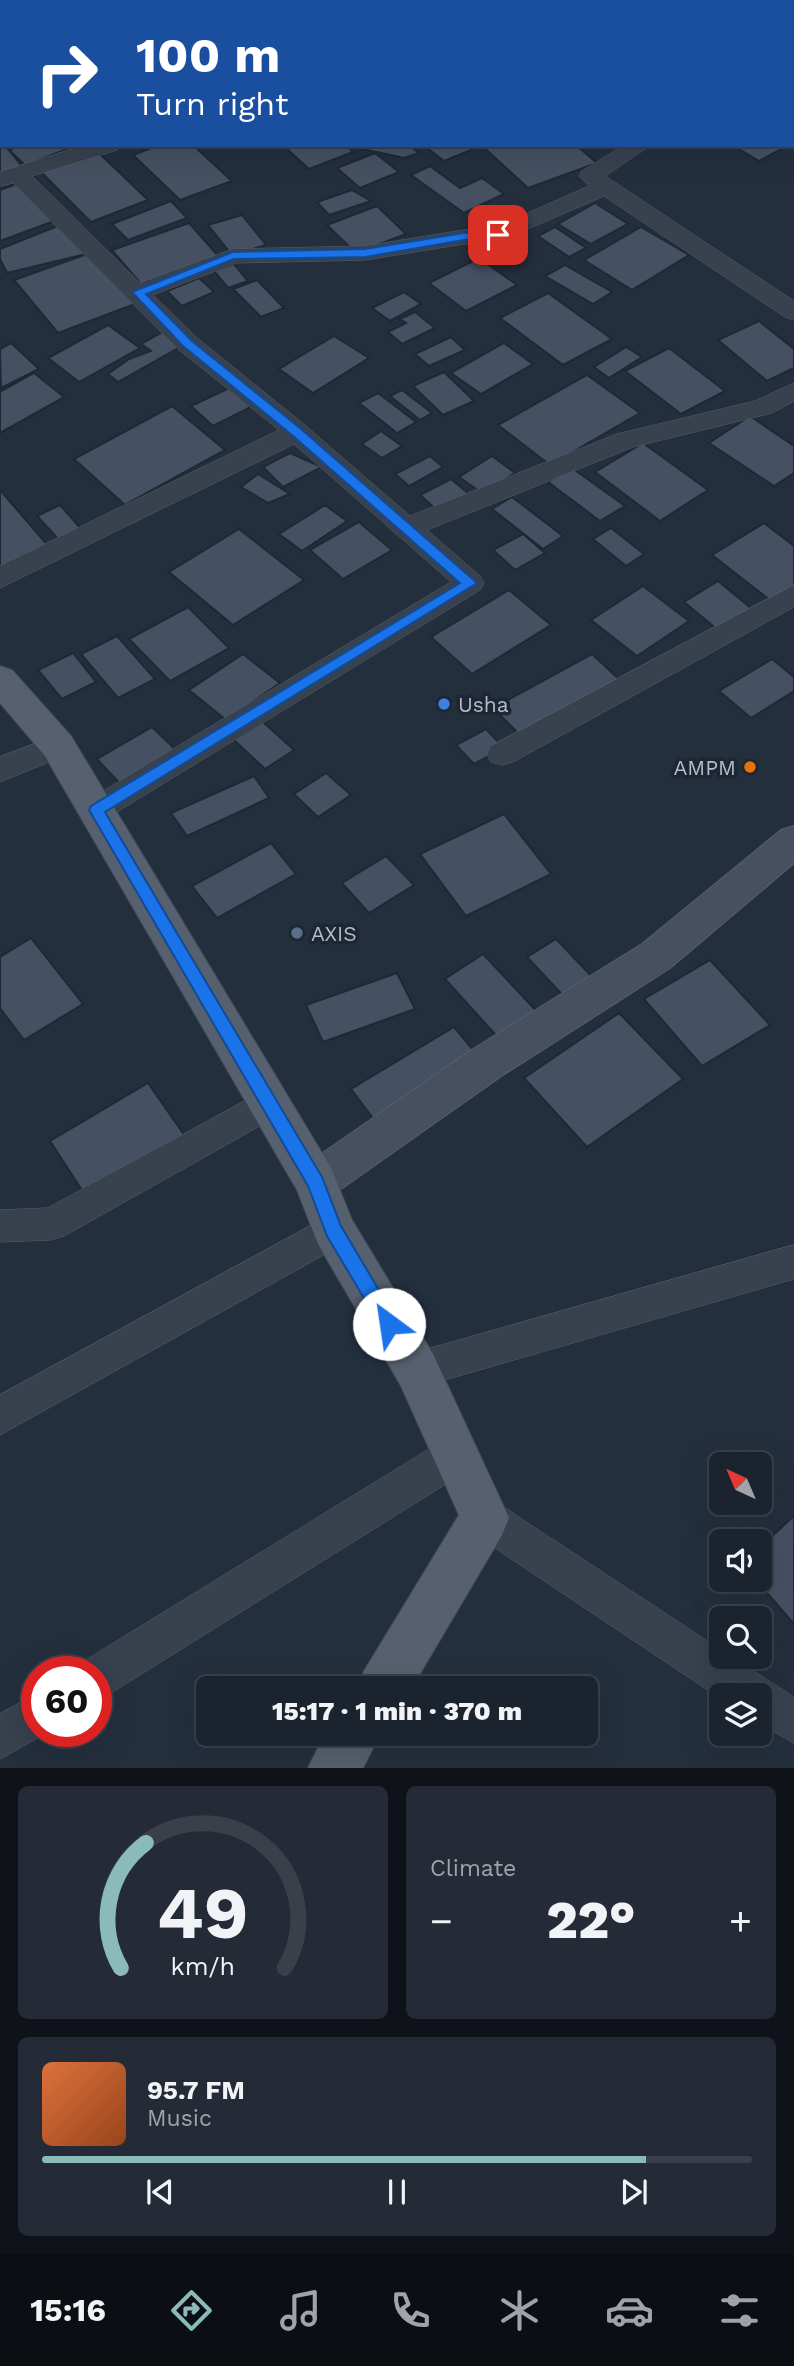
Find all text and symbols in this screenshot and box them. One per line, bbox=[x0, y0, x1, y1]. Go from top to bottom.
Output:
text: 100 m bbox=[136, 26, 280, 84]
icon: right bbox=[21, 28, 112, 119]
text: Turn right bbox=[136, 85, 288, 123]
pin bbox=[468, 205, 528, 265]
icon: arrive bbox=[479, 216, 517, 254]
place label: Usha bbox=[458, 692, 509, 717]
marker: Usha bbox=[436, 696, 452, 712]
place label: AMPM bbox=[673, 755, 736, 780]
marker: AMPM bbox=[742, 759, 758, 775]
place label: AXIS bbox=[311, 921, 357, 946]
marker: AXIS bbox=[289, 925, 305, 941]
position arrow bbox=[352, 1287, 426, 1361]
north arrow bbox=[709, 1452, 772, 1516]
map controls bbox=[709, 1452, 772, 1746]
button: sound bbox=[709, 1529, 772, 1592]
button: search bbox=[709, 1606, 772, 1669]
speed limit sign: 60 bbox=[21, 1656, 112, 1747]
button: layers bbox=[709, 1683, 772, 1746]
text: 15:17 · 1 min · 370 m bbox=[272, 1696, 522, 1726]
text: Climate bbox=[430, 1855, 516, 1882]
text: 49 bbox=[157, 1871, 249, 1957]
text: 22° bbox=[547, 1890, 635, 1951]
text: − bbox=[430, 1899, 453, 1943]
text: + bbox=[729, 1899, 752, 1943]
text: km/h bbox=[171, 1952, 235, 1981]
text: 95.7 FM bbox=[147, 2075, 245, 2105]
text: Music bbox=[147, 2105, 212, 2132]
icon: previous bbox=[141, 2173, 179, 2211]
icon: pause bbox=[378, 2173, 416, 2211]
icon: next bbox=[615, 2173, 653, 2211]
icon: directions bbox=[167, 2286, 216, 2335]
icon: music bbox=[276, 2286, 325, 2335]
icon: phone bbox=[386, 2286, 435, 2335]
icon: climate bbox=[495, 2286, 544, 2335]
icon: car bbox=[605, 2286, 654, 2335]
icon: filters bbox=[715, 2286, 764, 2335]
text: 15:16 bbox=[30, 2291, 106, 2329]

